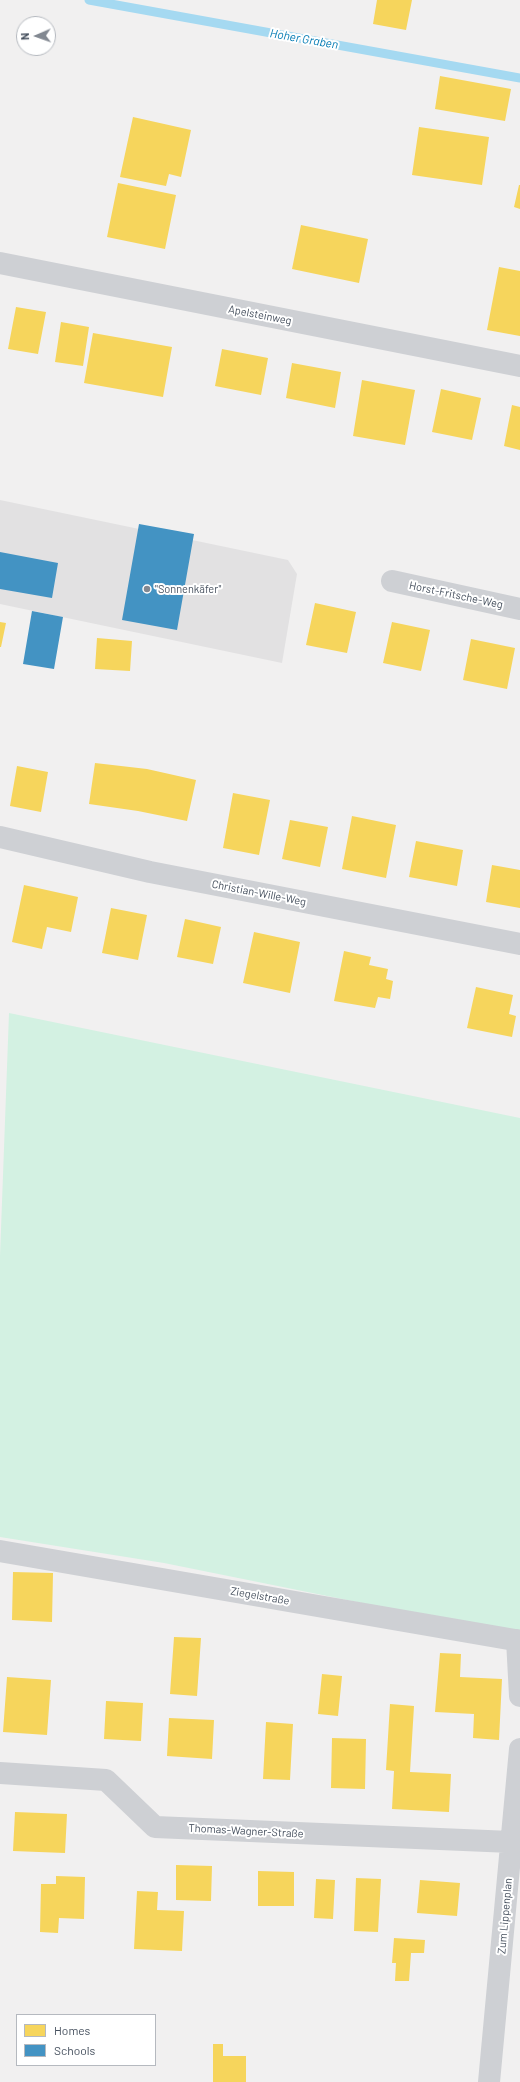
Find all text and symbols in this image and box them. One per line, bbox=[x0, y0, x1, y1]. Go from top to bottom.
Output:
north arrow bbox=[16, 16, 56, 56]
water label: Hoher Graben bbox=[269, 26, 339, 52]
text: N bbox=[18, 33, 31, 40]
street label: Apelsteinweg bbox=[227, 302, 293, 328]
street label: Horst-Fritsche-Weg bbox=[408, 579, 504, 611]
place label: "Sonnenkäfer" bbox=[155, 582, 221, 596]
marker: "Sonnenkäfer" bbox=[142, 584, 152, 594]
street label: Christian-Wille-Weg bbox=[211, 877, 307, 909]
street label: Ziegelstraße bbox=[229, 1584, 291, 1608]
street label: Thomas-Wagner-Straße bbox=[188, 1821, 304, 1841]
street label: Zum Lippenplan bbox=[495, 1877, 515, 1955]
legend bbox=[16, 2014, 156, 2066]
text: Homes bbox=[54, 2023, 90, 2037]
text: Schools bbox=[54, 2043, 95, 2057]

